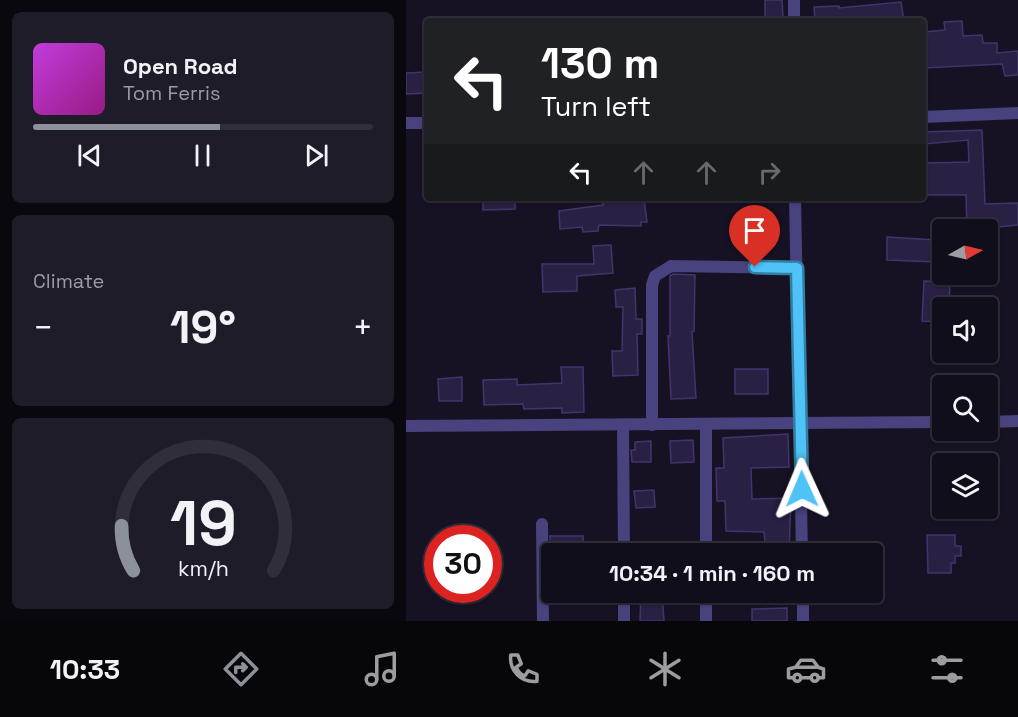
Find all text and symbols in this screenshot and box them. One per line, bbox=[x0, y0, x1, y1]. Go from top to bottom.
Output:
text: 130 m bbox=[541, 37, 659, 90]
icon: left bbox=[442, 42, 520, 120]
text: Open Road bbox=[123, 52, 238, 80]
text: Tom Ferris bbox=[123, 80, 221, 106]
text: Turn left bbox=[541, 89, 651, 124]
icon: previous bbox=[73, 139, 106, 172]
icon: pause bbox=[186, 139, 219, 172]
icon: next bbox=[300, 139, 333, 172]
icon: left bbox=[564, 156, 597, 189]
icon: ahead bbox=[627, 156, 660, 189]
icon: ahead bbox=[690, 156, 723, 189]
icon: right bbox=[753, 156, 786, 189]
pin bbox=[729, 205, 780, 267]
icon: arrive bbox=[738, 214, 771, 247]
north arrow bbox=[932, 219, 998, 285]
map controls bbox=[932, 219, 998, 519]
text: Climate bbox=[33, 268, 104, 294]
button: sound bbox=[932, 297, 998, 363]
text: 19° bbox=[170, 299, 236, 356]
text: − bbox=[33, 307, 53, 349]
text: + bbox=[353, 307, 373, 349]
button: search bbox=[932, 375, 998, 441]
button: layers bbox=[932, 453, 998, 519]
position arrow bbox=[770, 457, 834, 521]
text: 19 bbox=[170, 484, 236, 563]
speed limit sign: 30 bbox=[424, 525, 502, 603]
text: km/h bbox=[177, 555, 229, 582]
text: 10:34 · 1 min · 160 m bbox=[609, 559, 815, 587]
icon: directions bbox=[220, 648, 262, 690]
icon: music bbox=[361, 648, 403, 690]
icon: phone bbox=[502, 648, 544, 690]
icon: climate bbox=[644, 648, 686, 690]
icon: car bbox=[785, 648, 827, 690]
icon: filters bbox=[926, 648, 968, 690]
text: 10:33 bbox=[50, 652, 120, 687]

